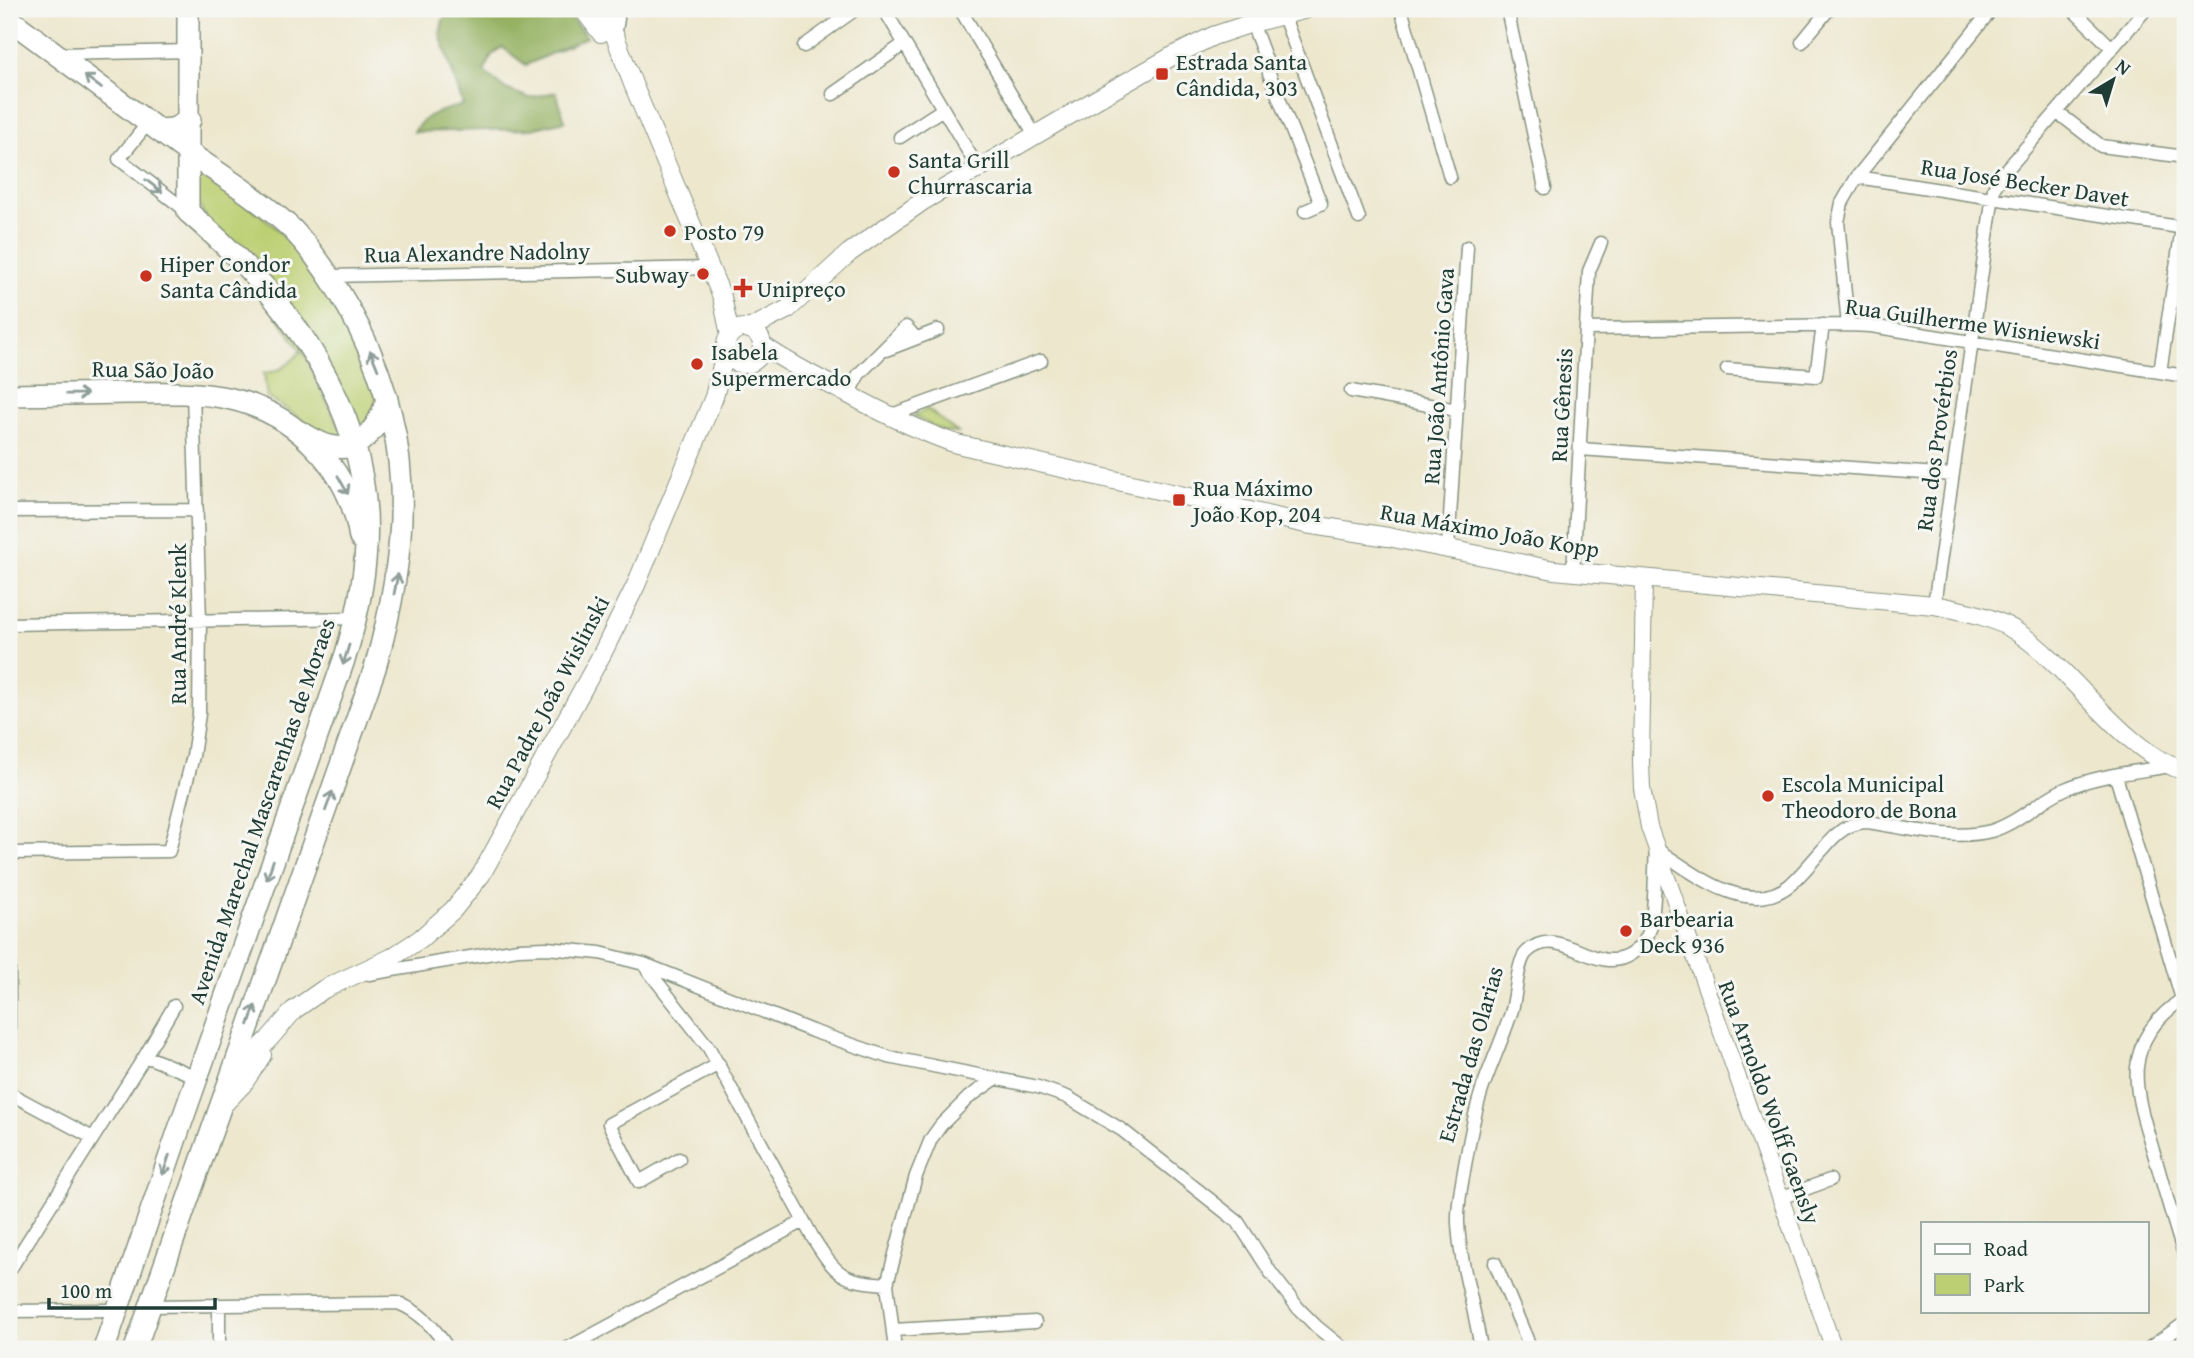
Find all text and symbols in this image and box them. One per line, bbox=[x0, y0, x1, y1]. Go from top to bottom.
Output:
place label: Estrada Santa Cândida, 303 bbox=[1176, 45, 1307, 104]
north arrow bbox=[2078, 46, 2148, 116]
text: N bbox=[2110, 52, 2137, 82]
marker: Estrada Santa Cândida, 303 bbox=[1154, 66, 1170, 82]
one-way arrow bbox=[84, 75, 103, 89]
place label: Santa Grill Churrascaria bbox=[908, 143, 1033, 202]
street label: Rua José Becker Davet bbox=[1919, 149, 2131, 215]
marker: Santa Grill Churrascaria bbox=[886, 164, 902, 180]
one-way arrow bbox=[144, 178, 163, 193]
place label: Posto 79 bbox=[684, 215, 764, 248]
marker: Posto 79 bbox=[662, 223, 678, 239]
street label: Rua Alexandre Nadolny bbox=[364, 234, 591, 270]
place label: Hiper Condor Santa Cândida bbox=[160, 247, 297, 306]
place label: Subway bbox=[615, 258, 690, 291]
marker: Subway bbox=[695, 266, 711, 282]
street label: Rua João Antônio Gava bbox=[1414, 266, 1462, 485]
marker: Hiper Condor Santa Cândida bbox=[138, 268, 154, 284]
place label: Unipreço bbox=[757, 272, 846, 305]
marker: Unipreço bbox=[735, 280, 751, 296]
street label: Rua Guilherme Wisniewski bbox=[1843, 289, 2103, 357]
place label: Isabela Supermercado bbox=[711, 335, 851, 394]
street label: Rua Gênesis bbox=[1542, 347, 1580, 463]
street label: Rua dos Provérbios bbox=[1907, 347, 1965, 533]
one-way arrow bbox=[366, 350, 379, 372]
street label: Rua São João bbox=[92, 351, 214, 387]
marker: Isabela Supermercado bbox=[689, 356, 705, 372]
one-way arrow bbox=[65, 387, 88, 401]
place label: Rua Máximo João Kop, 204 bbox=[1190, 471, 1321, 530]
one-way arrow bbox=[337, 474, 350, 495]
marker: Rua Máximo João Kop, 204 bbox=[1171, 492, 1187, 508]
street label: Rua Máximo João Kopp bbox=[1378, 494, 1602, 566]
street label: Rua André Klenk bbox=[161, 543, 194, 705]
one-way arrow bbox=[389, 573, 403, 596]
street label: Rua Padre João Wislinski bbox=[477, 590, 617, 814]
street label: Avenida Marechal Mascarenhas de Moraes bbox=[179, 613, 343, 1009]
one-way arrow bbox=[338, 644, 351, 666]
place label: Escola Municipal Theodoro de Bona bbox=[1782, 767, 1957, 826]
marker: Escola Municipal Theodoro de Bona bbox=[1760, 788, 1776, 804]
one-way arrow bbox=[323, 790, 336, 812]
one-way arrow bbox=[263, 858, 275, 880]
place label: Barbearia Deck 936 bbox=[1640, 902, 1734, 961]
marker: Barbearia Deck 936 bbox=[1618, 923, 1634, 939]
street label: Estrada das Olarias bbox=[1429, 962, 1511, 1146]
street label: Rua Arnoldo Wolff Gaensly bbox=[1711, 976, 1830, 1229]
one-way arrow bbox=[247, 1004, 259, 1026]
one-way arrow bbox=[159, 1153, 171, 1175]
legend bbox=[1921, 1222, 2148, 1312]
text: Road bbox=[1984, 1233, 2029, 1264]
scale bar bbox=[49, 1267, 215, 1311]
text: Park bbox=[1984, 1269, 2025, 1300]
text: 100 m bbox=[60, 1275, 112, 1306]

